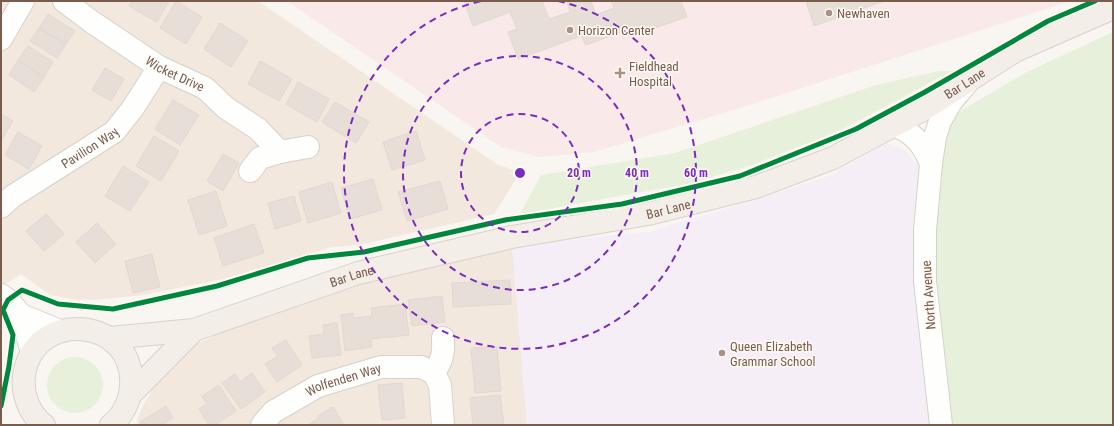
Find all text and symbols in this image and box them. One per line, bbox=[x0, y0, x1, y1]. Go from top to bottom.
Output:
place label: Newhaven bbox=[837, 6, 890, 21]
marker: Newhaven bbox=[824, 8, 834, 18]
place label: Horizon Center bbox=[578, 23, 655, 38]
marker: Horizon Center bbox=[565, 25, 575, 35]
street label: Wicket Drive bbox=[143, 53, 207, 95]
place label: Fieldhead Hospital bbox=[629, 59, 679, 89]
street label: Bar Lane bbox=[942, 65, 988, 102]
marker: Fieldhead Hospital bbox=[614, 67, 626, 79]
street label: Pavilion Way bbox=[58, 124, 123, 172]
centre of rings bbox=[513, 166, 527, 180]
text: 20 m bbox=[567, 166, 591, 180]
text: 40 m bbox=[625, 166, 649, 180]
text: 60 m bbox=[684, 166, 708, 180]
street label: Bar Lane bbox=[645, 197, 692, 222]
street label: North Avenue bbox=[919, 260, 938, 330]
street label: Bar Lane bbox=[328, 263, 375, 290]
place label: Queen Elizabeth Grammar School bbox=[730, 339, 815, 369]
marker: Queen Elizabeth Grammar School bbox=[717, 348, 727, 358]
street label: Wolfenden Way bbox=[303, 360, 383, 400]

